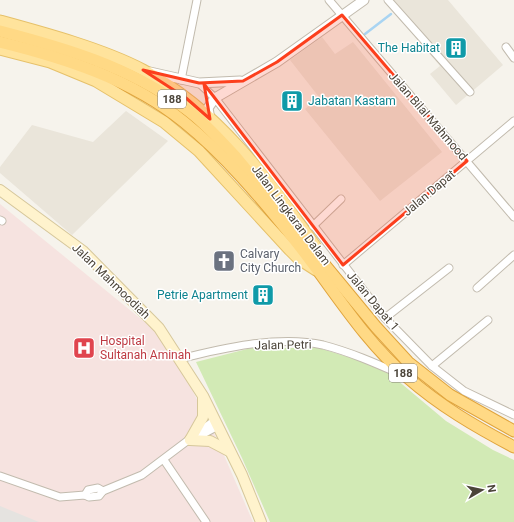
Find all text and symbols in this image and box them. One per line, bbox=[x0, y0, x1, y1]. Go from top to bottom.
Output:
building icon: The Habitat bbox=[443, 35, 469, 61]
place label: The Habitat bbox=[378, 41, 440, 55]
street label: Jalan Bilal Mahmood bbox=[386, 69, 470, 163]
building icon: Jabatan Kastam bbox=[279, 88, 305, 114]
road number: 188 bbox=[158, 90, 186, 108]
place label: Jabatan Kastam bbox=[308, 94, 396, 108]
street label: Jalan Lingkaran Dalam bbox=[249, 162, 333, 268]
street label: Jalan Dapat bbox=[400, 167, 458, 219]
street label: Jalan Mahmoodiah bbox=[69, 240, 153, 322]
place label: Calvary City Church bbox=[240, 247, 301, 275]
church icon: Calvary City Church bbox=[211, 248, 237, 274]
street label: Jalan Dapat 1 bbox=[344, 268, 402, 334]
building icon: Petrie Apartment bbox=[250, 282, 276, 308]
place label: Petrie Apartment bbox=[157, 288, 248, 302]
place label: Hospital Sultanah Aminah bbox=[100, 334, 191, 362]
hospital icon: Hospital Sultanah Aminah bbox=[71, 335, 97, 361]
street label: Jalan Petri bbox=[254, 338, 312, 352]
road number: 188 bbox=[389, 364, 417, 382]
north arrow bbox=[462, 470, 502, 510]
text: N bbox=[484, 484, 498, 494]

